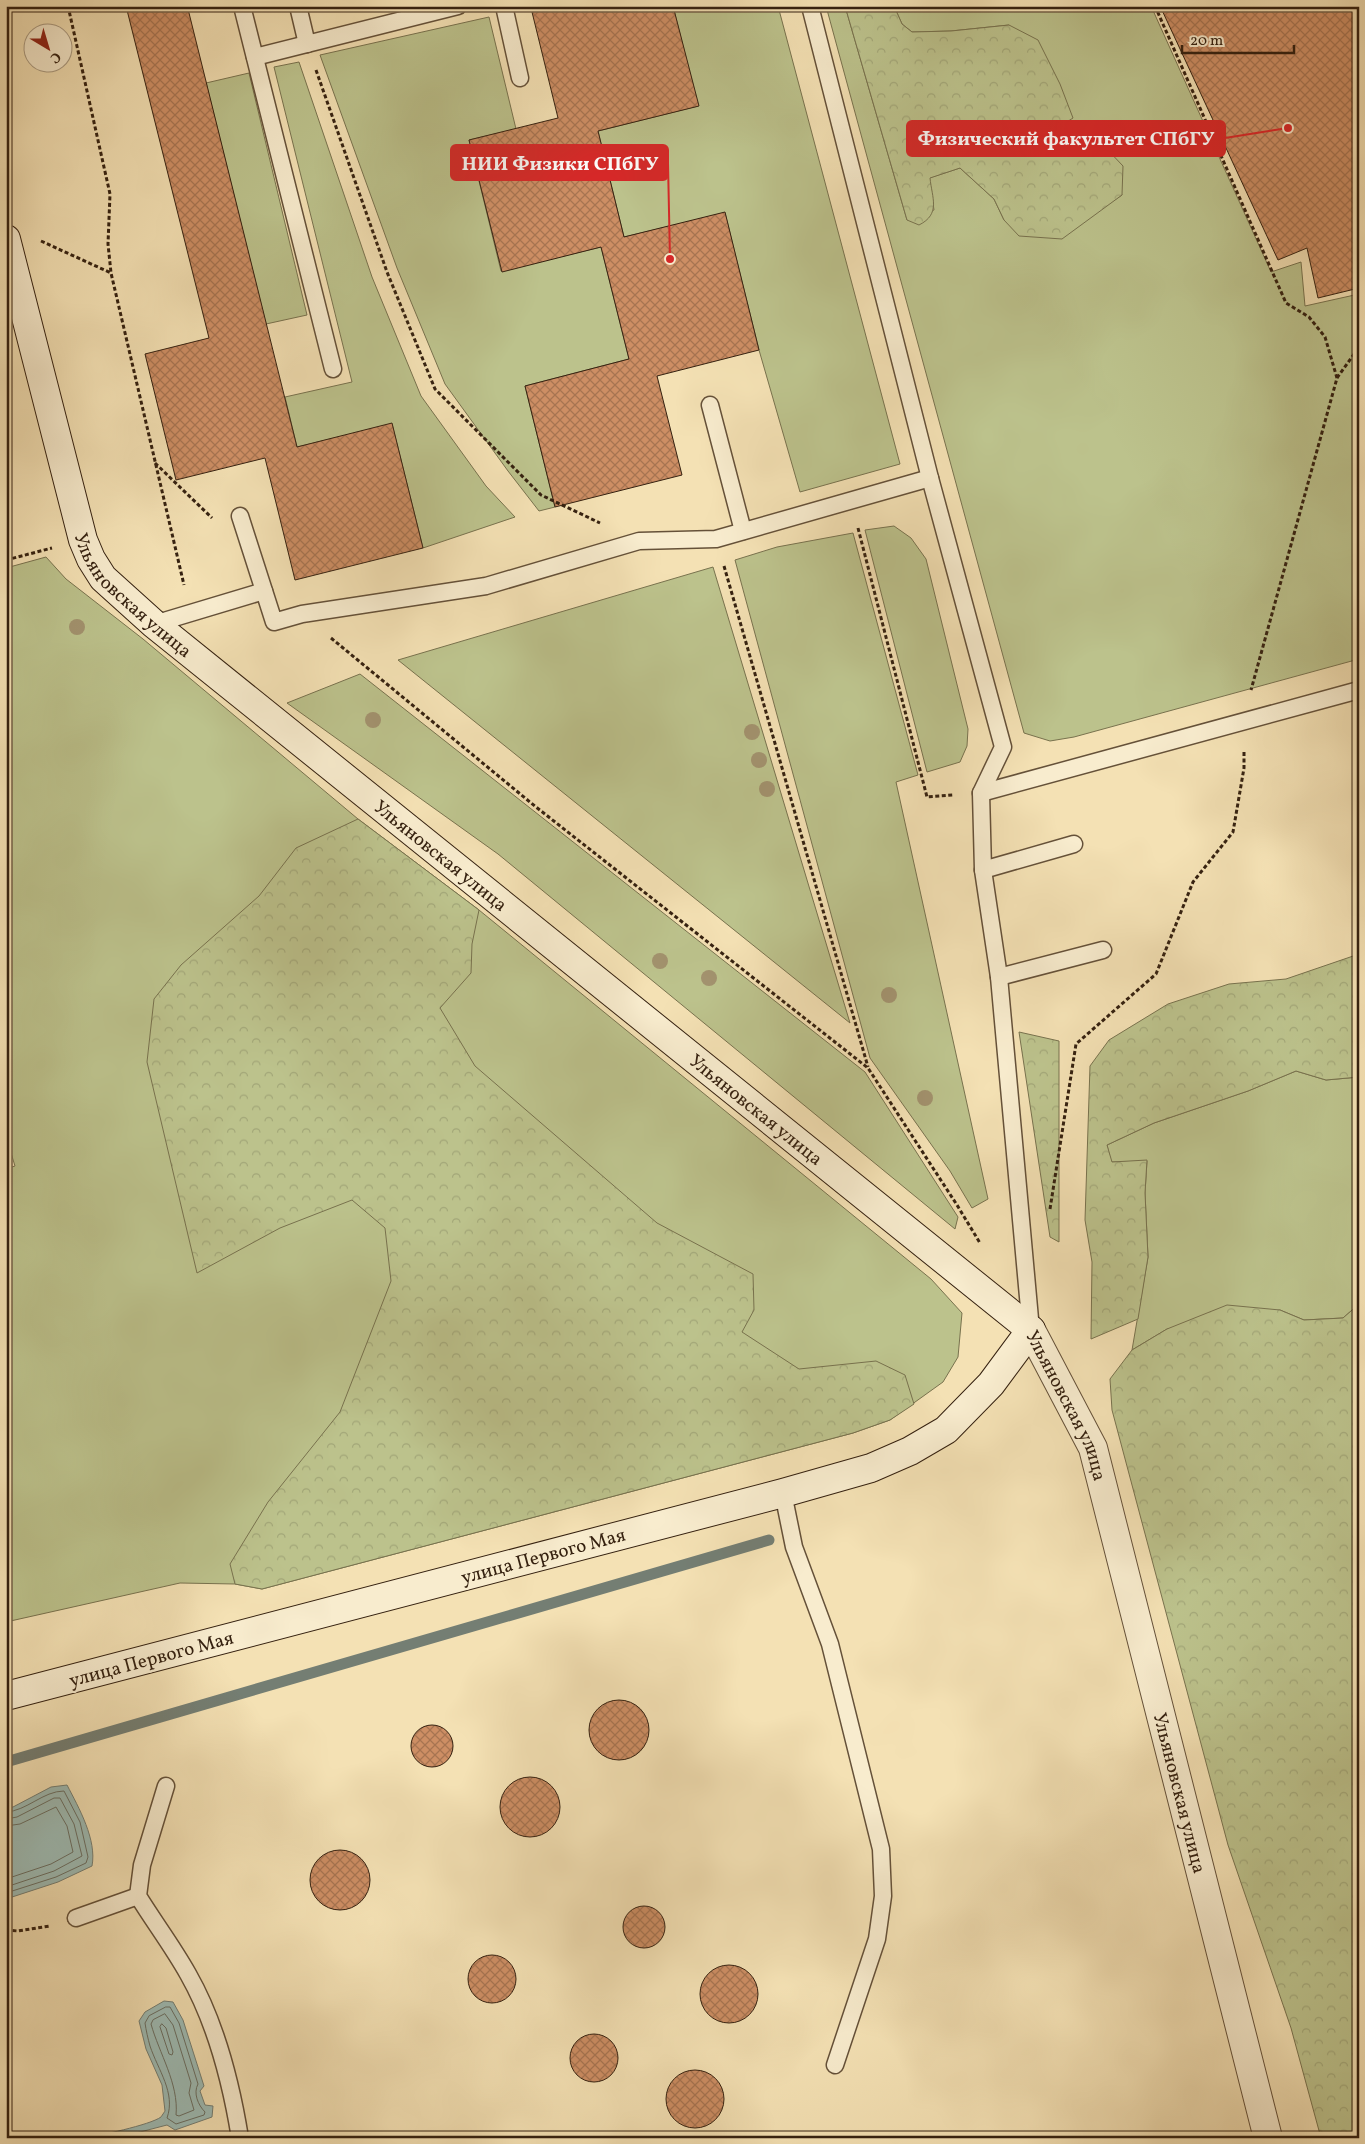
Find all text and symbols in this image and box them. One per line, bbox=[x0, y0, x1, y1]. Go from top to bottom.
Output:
north arrow bbox=[22, 22, 72, 72]
scale bar bbox=[1182, 22, 1295, 54]
text: 20 m bbox=[1190, 31, 1223, 52]
text: С bbox=[46, 47, 64, 67]
callout: Физический факультет СПбГУ bbox=[907, 121, 1225, 156]
text: Физический факультет СПбГУ bbox=[917, 126, 1215, 154]
callout: НИИ Физики СПбГУ bbox=[451, 145, 668, 180]
text: НИИ Физики СПбГУ bbox=[461, 151, 659, 179]
street label: Ульяновская улица bbox=[67, 530, 197, 665]
street label: Ульяновская улица bbox=[367, 795, 512, 919]
street label: Ульяновская улица bbox=[683, 1049, 828, 1173]
street label: Ульяновская улица bbox=[1018, 1326, 1112, 1484]
street label: улица Первого Мая bbox=[458, 1522, 629, 1591]
street label: улица Первого Мая bbox=[66, 1625, 237, 1694]
street label: Ульяновская улица bbox=[1146, 1710, 1211, 1876]

